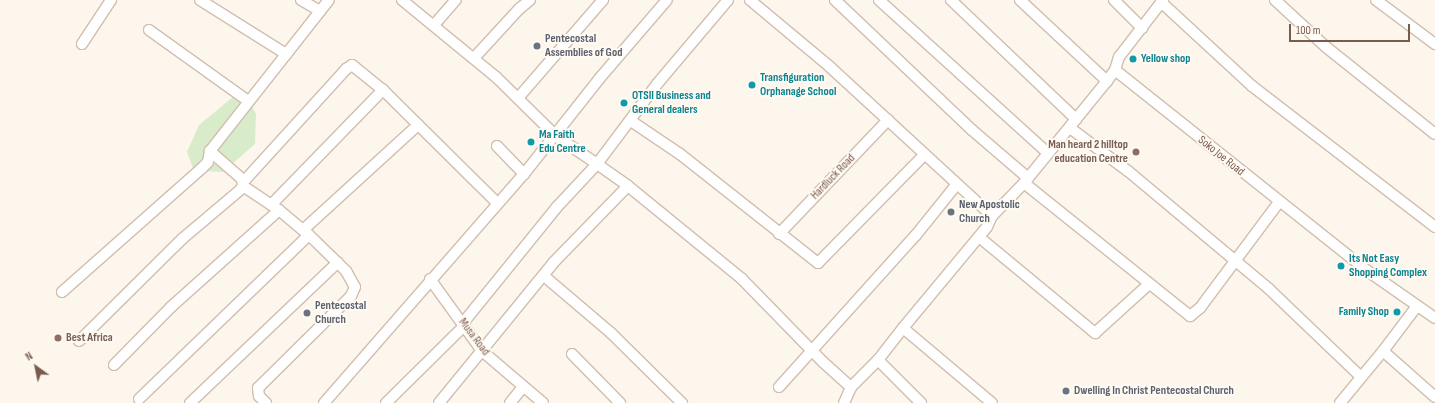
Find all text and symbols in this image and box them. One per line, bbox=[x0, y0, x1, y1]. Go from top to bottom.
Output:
scale bar bbox=[1291, 16, 1412, 42]
text: 100 m bbox=[1296, 23, 1321, 38]
place label: Pentecostal Assemblies of God bbox=[545, 32, 622, 60]
marker: Pentecostal Assemblies of God bbox=[532, 41, 542, 51]
place label: Yellow shop bbox=[1141, 52, 1190, 66]
marker: Yellow shop bbox=[1128, 54, 1138, 64]
place label: Transfiguration Orphanage School bbox=[760, 71, 836, 99]
marker: Transfiguration Orphanage School bbox=[747, 80, 757, 90]
place label: OTSII Business and General dealers bbox=[632, 89, 711, 117]
marker: OTSII Business and General dealers bbox=[619, 98, 629, 108]
place label: Ma Faith Edu Centre bbox=[539, 128, 586, 156]
street label: Soko Joe Road bbox=[1195, 133, 1247, 179]
marker: Ma Faith Edu Centre bbox=[526, 137, 536, 147]
place label: Man heard 2 hilltop education Centre bbox=[1048, 138, 1128, 166]
marker: Man heard 2 hilltop education Centre bbox=[1131, 147, 1141, 157]
street label: Hardluck Road bbox=[808, 151, 858, 203]
place label: New Apostolic Church bbox=[959, 198, 1020, 226]
marker: New Apostolic Church bbox=[946, 207, 956, 217]
place label: Its Not Easy Shopping Complex bbox=[1349, 252, 1427, 280]
marker: Its Not Easy Shopping Complex bbox=[1336, 261, 1346, 271]
place label: Pentecostal Church bbox=[315, 299, 366, 327]
place label: Family Shop bbox=[1339, 305, 1389, 319]
marker: Family Shop bbox=[1392, 307, 1402, 317]
marker: Pentecostal Church bbox=[302, 308, 312, 318]
street label: Musa Road bbox=[455, 316, 493, 358]
place label: Best Africa bbox=[66, 331, 113, 345]
marker: Best Africa bbox=[53, 333, 63, 343]
north arrow bbox=[16, 347, 56, 387]
text: N bbox=[23, 349, 35, 364]
place label: Dwelling In Christ Pentecostal Church bbox=[1074, 384, 1234, 398]
marker: Dwelling In Christ Pentecostal Church bbox=[1061, 386, 1071, 396]

